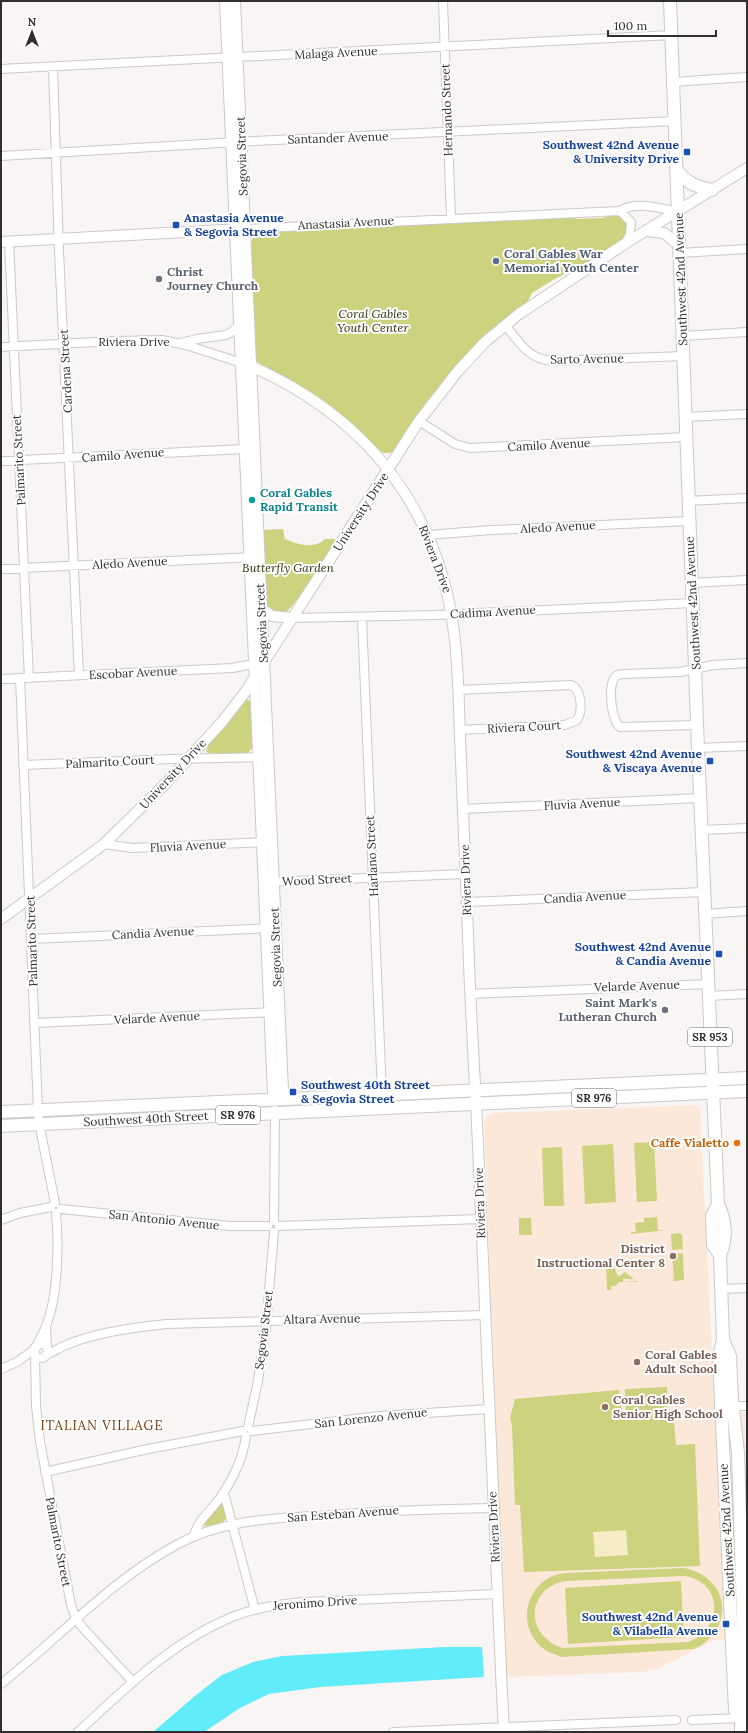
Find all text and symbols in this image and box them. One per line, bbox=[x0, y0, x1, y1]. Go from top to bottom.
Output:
north arrow bbox=[12, 12, 52, 52]
scale bar bbox=[608, 12, 716, 38]
text: N bbox=[28, 15, 37, 29]
text: 100 m bbox=[614, 18, 647, 33]
street label: Malaga Avenue bbox=[294, 43, 378, 62]
street label: Hernando Street bbox=[437, 63, 456, 157]
street label: Segovia Street bbox=[233, 116, 250, 196]
street label: Santander Avenue bbox=[287, 128, 389, 147]
place label: Southwest 42nd Avenue & University Drive bbox=[543, 137, 680, 166]
marker: Southwest 42nd Avenue & University Drive bbox=[682, 147, 692, 157]
place label: Anastasia Avenue & Segovia Street bbox=[184, 210, 284, 239]
street label: Anastasia Avenue bbox=[296, 212, 395, 233]
street label: Southwest 42nd Avenue bbox=[671, 212, 690, 346]
marker: Anastasia Avenue & Segovia Street bbox=[171, 220, 181, 230]
place label: Coral Gables War Memorial Youth Center bbox=[504, 246, 639, 275]
marker: Coral Gables War Memorial Youth Center bbox=[491, 256, 501, 266]
place label: Christ Journey Church bbox=[167, 264, 259, 293]
marker: Christ Journey Church bbox=[154, 274, 164, 284]
park label: Coral Gables Youth Center bbox=[337, 306, 409, 335]
street label: Cardena Street bbox=[56, 328, 75, 413]
street label: Riviera Drive bbox=[98, 334, 170, 349]
street label: Sarto Avenue bbox=[550, 350, 625, 367]
street label: Palmarito Street bbox=[9, 414, 28, 506]
street label: Camilo Avenue bbox=[507, 435, 591, 454]
street label: Camilo Avenue bbox=[81, 444, 165, 465]
street label: University Drive bbox=[330, 469, 392, 554]
place label: Coral Gables Rapid Transit bbox=[260, 485, 339, 514]
marker: Coral Gables Rapid Transit bbox=[247, 495, 257, 505]
street label: Aledo Avenue bbox=[519, 517, 596, 536]
street label: Riviera Drive bbox=[416, 523, 455, 595]
street label: Southwest 42nd Avenue bbox=[681, 536, 703, 670]
street label: Aledo Avenue bbox=[91, 553, 168, 572]
park label: Butterfly Garden bbox=[242, 560, 335, 575]
street label: Segovia Street bbox=[252, 583, 271, 663]
street label: Cadima Avenue bbox=[450, 602, 537, 621]
street label: Escobar Avenue bbox=[88, 663, 178, 682]
street label: Riviera Court bbox=[487, 717, 562, 736]
street label: University Drive bbox=[136, 735, 209, 812]
place label: Southwest 42nd Avenue & Viscaya Avenue bbox=[566, 746, 703, 775]
street label: Palmarito Court bbox=[65, 752, 155, 771]
marker: Southwest 42nd Avenue & Viscaya Avenue bbox=[705, 756, 715, 766]
street label: Fluvia Avenue bbox=[543, 794, 621, 813]
street label: Harlano Street bbox=[362, 815, 381, 897]
street label: Fluvia Avenue bbox=[149, 836, 227, 855]
street label: Riviera Drive bbox=[457, 844, 474, 916]
street label: Wood Street bbox=[282, 870, 353, 889]
street label: Candia Avenue bbox=[543, 887, 627, 906]
street label: Palmarito Street bbox=[22, 895, 41, 987]
street label: Segovia Street bbox=[267, 907, 284, 987]
street label: Candia Avenue bbox=[111, 923, 195, 942]
place label: Southwest 42nd Avenue & Candia Avenue bbox=[575, 939, 712, 968]
marker: Southwest 42nd Avenue & Candia Avenue bbox=[714, 949, 724, 959]
street label: Velarde Avenue bbox=[593, 976, 681, 995]
place label: Saint Mark's Lutheran Church bbox=[558, 995, 658, 1024]
marker: Saint Mark's Lutheran Church bbox=[660, 1005, 670, 1015]
street label: Velarde Avenue bbox=[113, 1008, 201, 1027]
road number: SR 953 bbox=[688, 1028, 732, 1046]
place label: Southwest 40th Street & Segovia Street bbox=[301, 1077, 431, 1106]
marker: Southwest 40th Street & Segovia Street bbox=[288, 1087, 298, 1097]
road number: SR 976 bbox=[572, 1089, 616, 1107]
road number: SR 976 bbox=[216, 1106, 260, 1124]
street label: Southwest 40th Street bbox=[83, 1108, 209, 1129]
place label: Caffe Vialetto bbox=[651, 1135, 729, 1150]
marker: Caffe Vialetto bbox=[732, 1138, 742, 1148]
street label: Riviera Drive bbox=[471, 1167, 488, 1239]
street label: San Antonio Avenue bbox=[108, 1206, 221, 1233]
place label: District Instructional Center 8 bbox=[537, 1241, 666, 1270]
marker: District Instructional Center 8 bbox=[668, 1251, 678, 1261]
street label: Segovia Street bbox=[251, 1289, 276, 1370]
street label: Altara Avenue bbox=[282, 1310, 361, 1327]
place label: Coral Gables Adult School bbox=[645, 1347, 718, 1376]
marker: Coral Gables Adult School bbox=[632, 1357, 642, 1367]
place label: Coral Gables Senior High School bbox=[613, 1392, 723, 1421]
marker: Coral Gables Senior High School bbox=[600, 1402, 610, 1412]
street label: San Lorenzo Avenue bbox=[314, 1404, 429, 1431]
district label: ITALIAN VILLAGE bbox=[41, 1417, 163, 1434]
street label: Southwest 42nd Avenue bbox=[715, 1463, 737, 1597]
street label: Riviera Drive bbox=[484, 1491, 503, 1563]
street label: Palmarito Street bbox=[42, 1496, 75, 1588]
street label: San Esteban Avenue bbox=[287, 1502, 400, 1525]
street label: Jeronimo Drive bbox=[271, 1592, 358, 1613]
place label: Southwest 42nd Avenue & Vilabella Avenue bbox=[582, 1609, 719, 1638]
marker: Southwest 42nd Avenue & Vilabella Avenue bbox=[721, 1619, 731, 1629]

